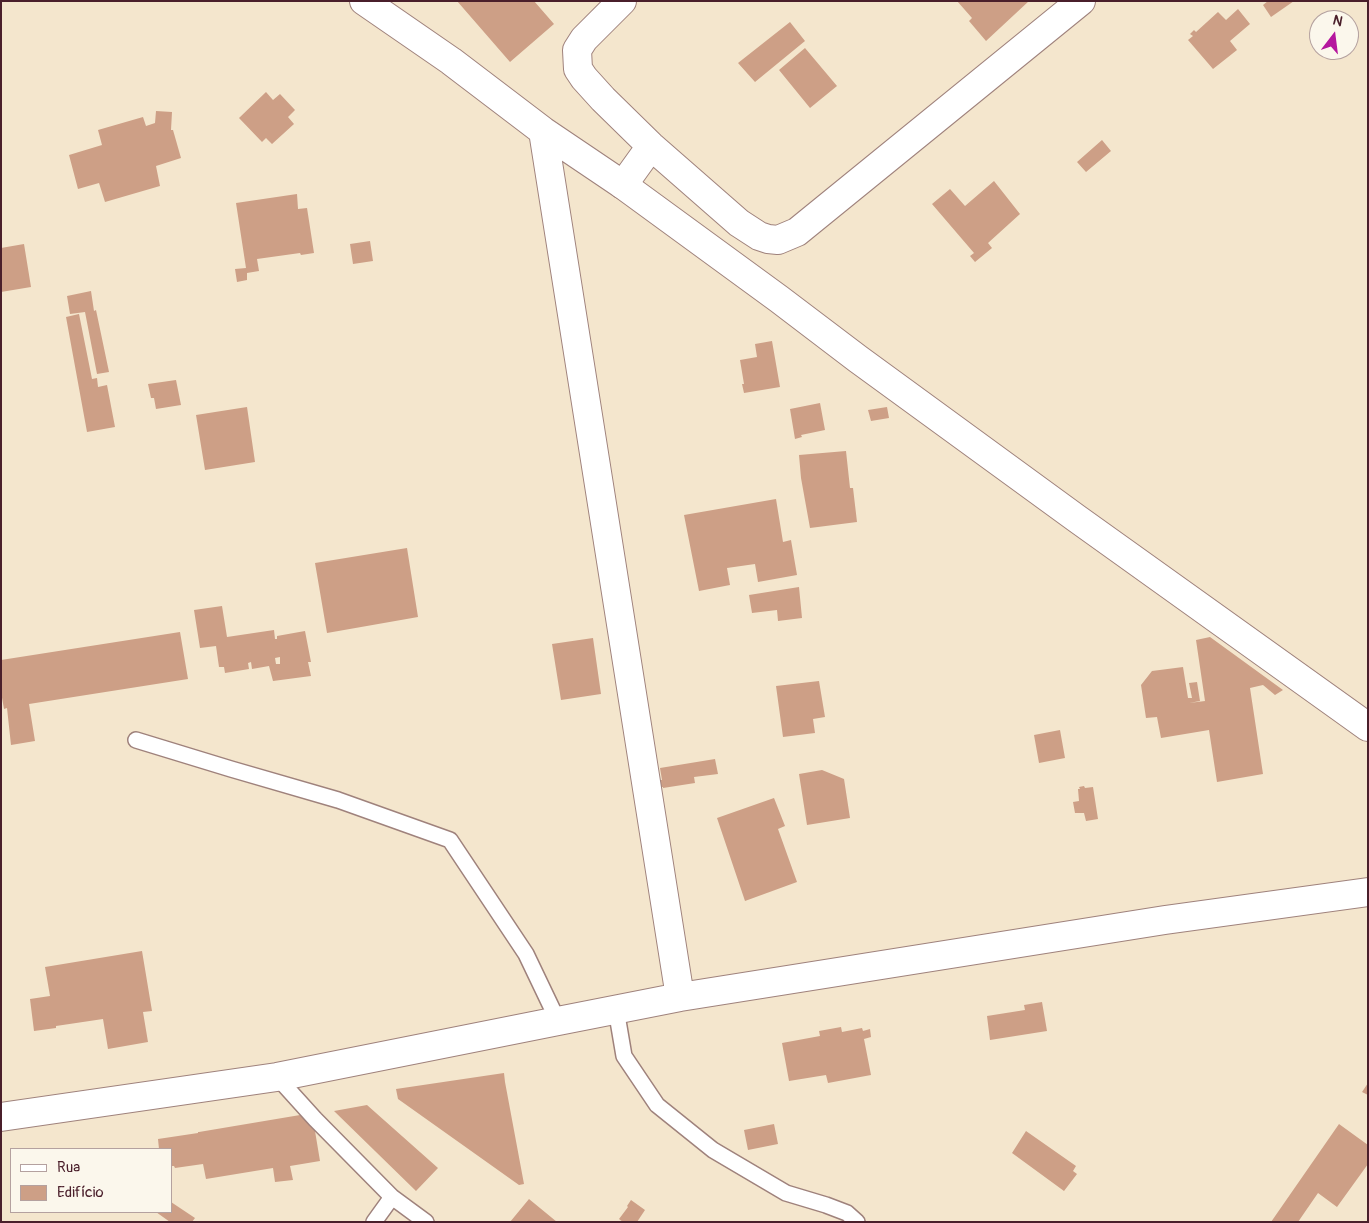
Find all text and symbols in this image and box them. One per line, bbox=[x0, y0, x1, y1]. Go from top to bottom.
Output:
north arrow bbox=[1309, 10, 1359, 60]
text: N bbox=[1331, 12, 1345, 30]
legend bbox=[10, 1148, 172, 1213]
text: Rua bbox=[57, 1158, 80, 1177]
text: Edifício bbox=[57, 1183, 103, 1202]

